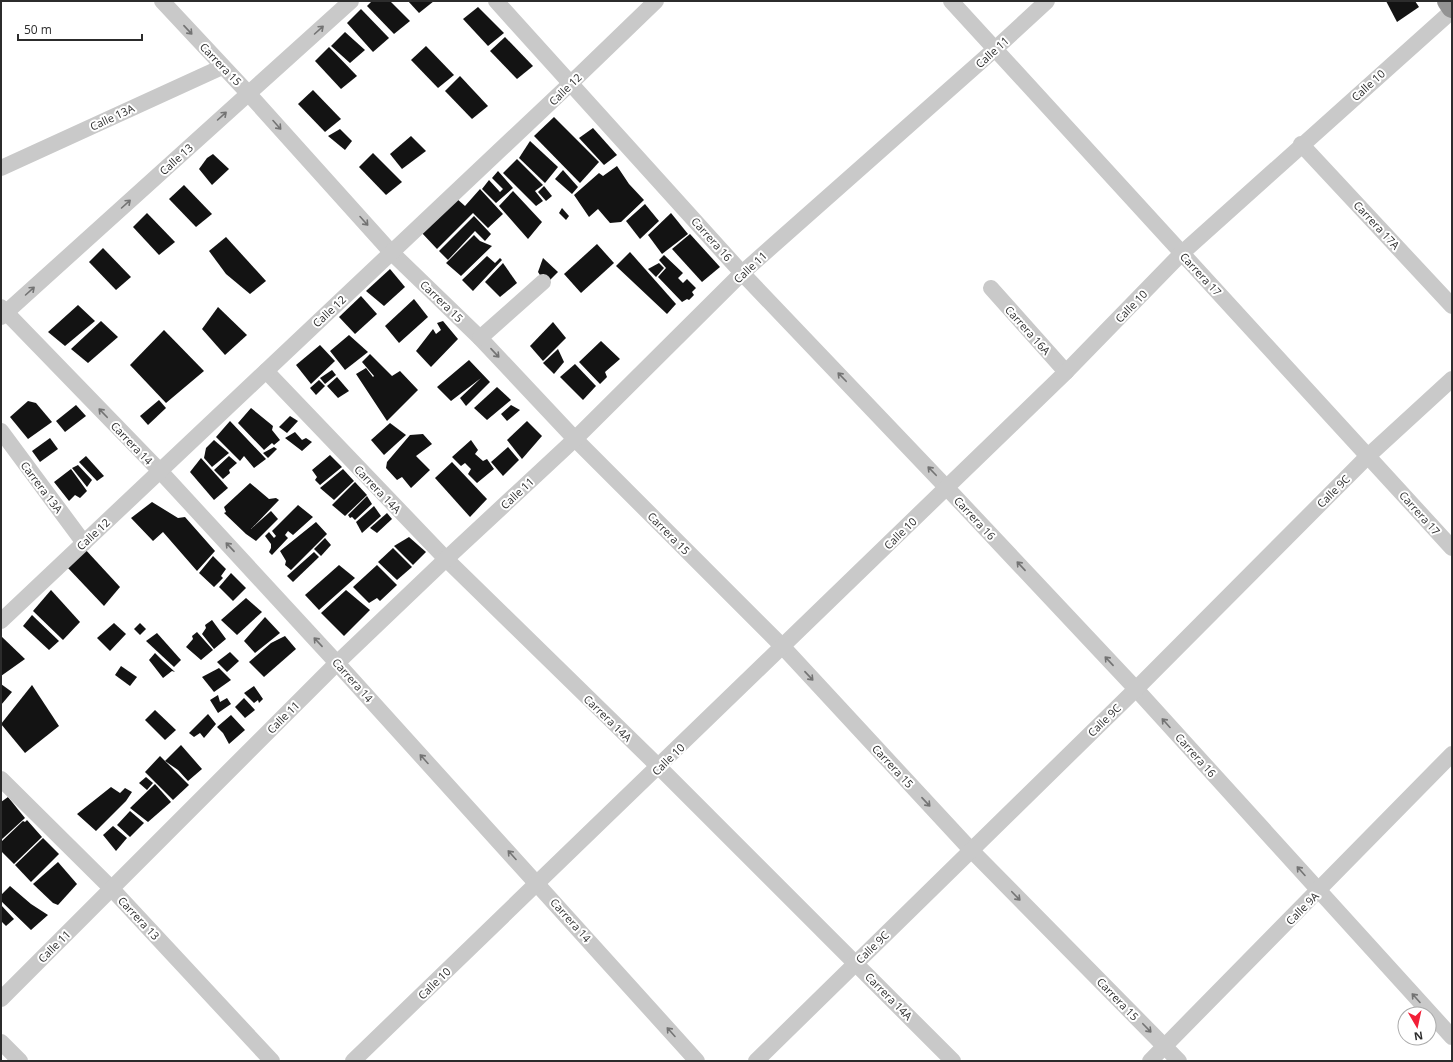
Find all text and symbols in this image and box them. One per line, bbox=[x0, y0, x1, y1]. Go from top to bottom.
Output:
scale bar bbox=[18, 16, 142, 42]
text: 50 m bbox=[24, 21, 52, 38]
one-way arrow bbox=[183, 25, 193, 35]
one-way arrow bbox=[314, 25, 324, 34]
street label: Calle 11 bbox=[972, 33, 1012, 71]
street label: Carrera 15 bbox=[197, 39, 245, 89]
street label: Calle 10 bbox=[1348, 66, 1388, 104]
street label: Calle 12 bbox=[545, 70, 585, 108]
street label: Calle 13A bbox=[87, 100, 137, 134]
one-way arrow bbox=[217, 112, 228, 121]
one-way arrow bbox=[272, 119, 281, 129]
street label: Calle 13 bbox=[156, 140, 196, 178]
street label: Carrera 17A bbox=[1351, 197, 1403, 253]
one-way arrow bbox=[121, 199, 131, 208]
street label: Carrera 16 bbox=[688, 214, 736, 264]
one-way arrow bbox=[359, 216, 368, 227]
street label: Calle 11 bbox=[730, 248, 770, 286]
street label: Carrera 17 bbox=[1177, 249, 1225, 299]
street label: Carrera 15 bbox=[417, 277, 467, 325]
street label: Calle 10 bbox=[1112, 286, 1150, 326]
one-way arrow bbox=[24, 287, 34, 296]
street label: Calle 12 bbox=[309, 292, 349, 330]
street label: Carrera 16A bbox=[1002, 302, 1054, 358]
one-way arrow bbox=[490, 348, 500, 358]
one-way arrow bbox=[837, 372, 847, 382]
one-way arrow bbox=[98, 408, 108, 418]
street label: Carrera 14 bbox=[108, 418, 157, 468]
street label: Carrera 13A bbox=[18, 458, 66, 516]
street label: Carrera 14A bbox=[351, 462, 405, 516]
one-way arrow bbox=[927, 466, 936, 476]
street label: Calle 9C bbox=[1313, 471, 1353, 511]
street label: Calle 11 bbox=[497, 474, 537, 512]
street label: Carrera 17 bbox=[1396, 488, 1444, 538]
street label: Carrera 16 bbox=[951, 493, 999, 543]
street label: Carrera 15 bbox=[645, 509, 693, 557]
street label: Calle 10 bbox=[880, 514, 920, 552]
street label: Calle 12 bbox=[73, 515, 113, 553]
one-way arrow bbox=[225, 542, 234, 552]
one-way arrow bbox=[1016, 561, 1025, 571]
one-way arrow bbox=[314, 638, 323, 648]
street label: Carrera 14 bbox=[329, 655, 377, 706]
one-way arrow bbox=[1105, 656, 1114, 666]
one-way arrow bbox=[805, 671, 814, 681]
street label: Carrera 14A bbox=[581, 691, 635, 745]
street label: Calle 11 bbox=[263, 697, 303, 737]
street label: Calle 9C bbox=[1084, 700, 1124, 740]
one-way arrow bbox=[1162, 718, 1171, 728]
street label: Carrera 16 bbox=[1172, 730, 1220, 780]
street label: Calle 10 bbox=[648, 740, 688, 778]
street label: Carrera 15 bbox=[869, 741, 917, 791]
one-way arrow bbox=[420, 754, 429, 764]
one-way arrow bbox=[922, 797, 931, 807]
one-way arrow bbox=[507, 850, 517, 860]
one-way arrow bbox=[1297, 866, 1306, 876]
street label: Calle 9A bbox=[1282, 888, 1322, 928]
one-way arrow bbox=[1011, 891, 1021, 901]
street label: Carrera 13 bbox=[115, 893, 163, 943]
street label: Carrera 14 bbox=[547, 895, 595, 946]
street label: Calle 11 bbox=[34, 926, 74, 966]
street label: Calle 9C bbox=[852, 927, 892, 967]
street label: Calle 10 bbox=[414, 964, 454, 1002]
street label: Carrera 14A bbox=[862, 969, 916, 1023]
street label: Carrera 15 bbox=[1094, 974, 1142, 1024]
one-way arrow bbox=[1412, 993, 1421, 1003]
north arrow bbox=[1397, 1006, 1437, 1046]
one-way arrow bbox=[1142, 1023, 1151, 1033]
one-way arrow bbox=[666, 1027, 675, 1037]
text: N bbox=[1413, 1028, 1424, 1044]

